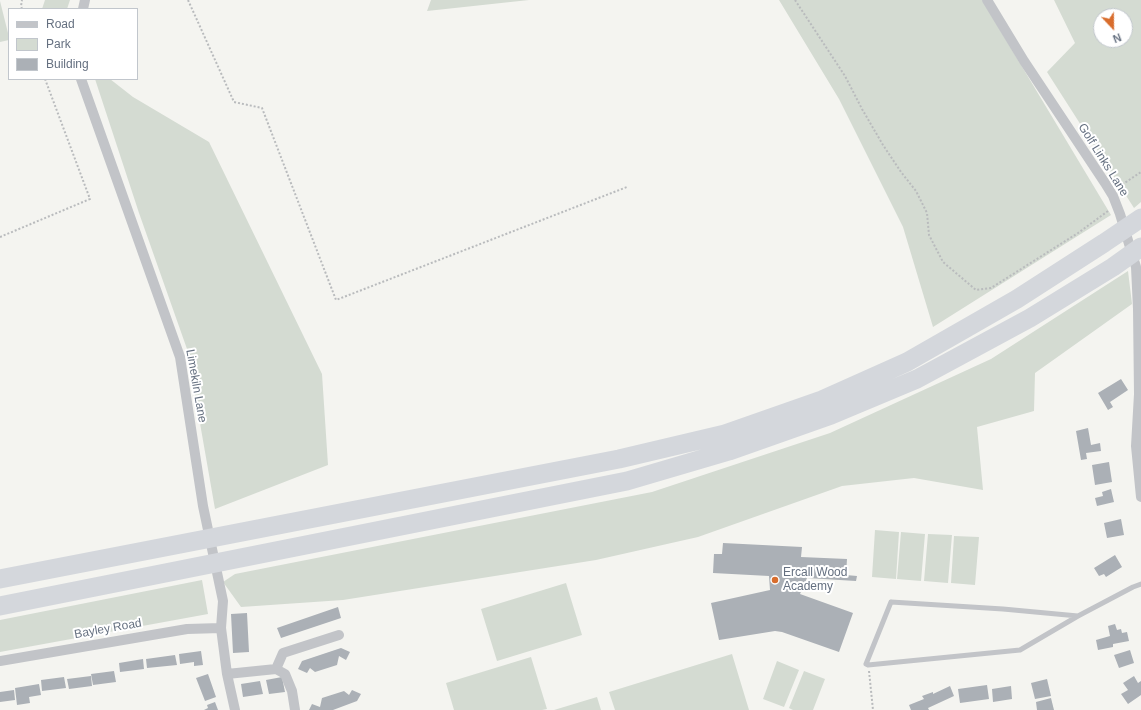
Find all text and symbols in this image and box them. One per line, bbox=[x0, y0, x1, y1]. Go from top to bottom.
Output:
legend bbox=[8, 8, 138, 80]
north arrow bbox=[1093, 8, 1133, 48]
text: Road bbox=[46, 17, 75, 31]
text: N bbox=[1111, 31, 1123, 45]
text: Park bbox=[46, 37, 71, 51]
text: Building bbox=[46, 57, 89, 71]
street label: Golf Links Lane bbox=[1075, 121, 1131, 199]
street label: Limekiln Lane bbox=[182, 348, 210, 424]
place label: Ercall Wood Academy bbox=[783, 566, 847, 594]
marker: Ercall Wood Academy bbox=[770, 575, 780, 585]
street label: Bayley Road bbox=[73, 616, 143, 642]

